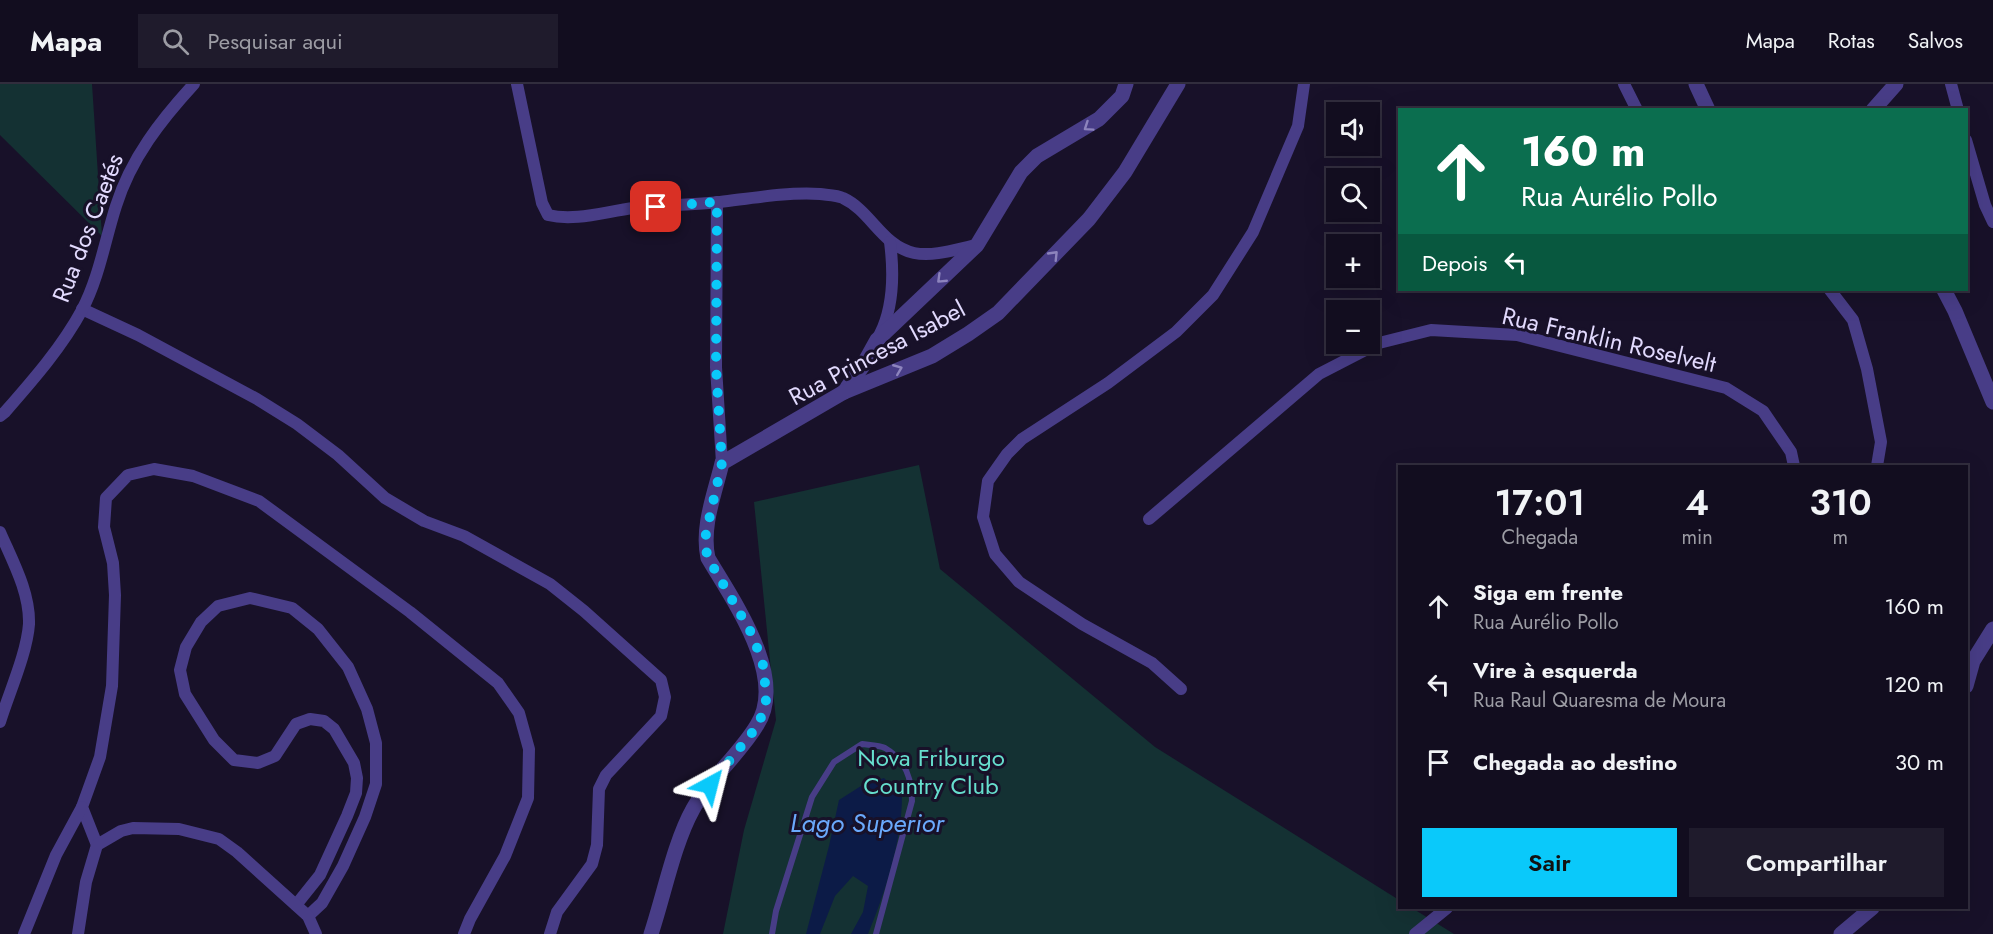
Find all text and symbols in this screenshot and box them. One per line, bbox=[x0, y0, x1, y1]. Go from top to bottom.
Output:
search box bbox=[138, 14, 558, 68]
text: Mapa bbox=[30, 21, 102, 62]
icon: search bbox=[159, 25, 192, 58]
text: Pesquisar aqui bbox=[207, 25, 343, 57]
text: Mapa bbox=[1746, 26, 1795, 56]
text: Rotas bbox=[1828, 26, 1875, 56]
text: Salvos bbox=[1908, 26, 1963, 56]
map controls bbox=[1326, 102, 1380, 354]
button: sound bbox=[1326, 102, 1380, 156]
one-way arrow bbox=[1084, 119, 1094, 131]
text: 160 m bbox=[1521, 121, 1645, 182]
icon: ahead bbox=[1422, 132, 1500, 210]
street label: Rua dos Caetés bbox=[43, 148, 132, 307]
button: search bbox=[1326, 168, 1380, 222]
text: Rua Aurélio Pollo bbox=[1521, 177, 1718, 216]
pin bbox=[630, 181, 681, 232]
icon: arrive bbox=[639, 190, 672, 223]
button: + bbox=[1326, 234, 1380, 288]
icon: left bbox=[1499, 246, 1532, 279]
text: Depois bbox=[1422, 247, 1487, 279]
one-way arrow bbox=[1046, 252, 1057, 263]
one-way arrow bbox=[938, 272, 948, 283]
street label: Rua Princesa Isabel bbox=[782, 291, 971, 414]
street label: Rua Franklin Roselvelt bbox=[1499, 298, 1720, 381]
button: − bbox=[1326, 300, 1380, 354]
one-way arrow bbox=[892, 364, 903, 376]
text: 17:01 bbox=[1494, 476, 1585, 528]
text: 4 bbox=[1685, 476, 1709, 528]
text: 310 bbox=[1809, 476, 1872, 528]
text: Chegada bbox=[1501, 523, 1578, 552]
text: min bbox=[1682, 523, 1713, 552]
text: m bbox=[1833, 523, 1848, 552]
text: Siga em frente bbox=[1473, 576, 1623, 608]
icon: ahead bbox=[1422, 590, 1455, 623]
text: 160 m bbox=[1884, 590, 1944, 622]
text: Rua Aurélio Pollo bbox=[1473, 608, 1619, 637]
text: Vire à esquerda bbox=[1473, 654, 1638, 686]
icon: left bbox=[1422, 668, 1455, 701]
text: 120 m bbox=[1885, 668, 1944, 700]
text: Rua Raul Quaresma de Moura bbox=[1473, 686, 1726, 715]
park label: Nova Friburgo Country Club bbox=[857, 740, 1005, 803]
icon: arrive bbox=[1422, 746, 1455, 779]
text: Chegada ao destino bbox=[1473, 746, 1677, 778]
text: 30 m bbox=[1895, 746, 1944, 778]
position arrow bbox=[678, 753, 742, 817]
water label: Lago Superior bbox=[790, 804, 945, 842]
button: Sair bbox=[1422, 828, 1677, 897]
button: Compartilhar bbox=[1689, 828, 1944, 897]

